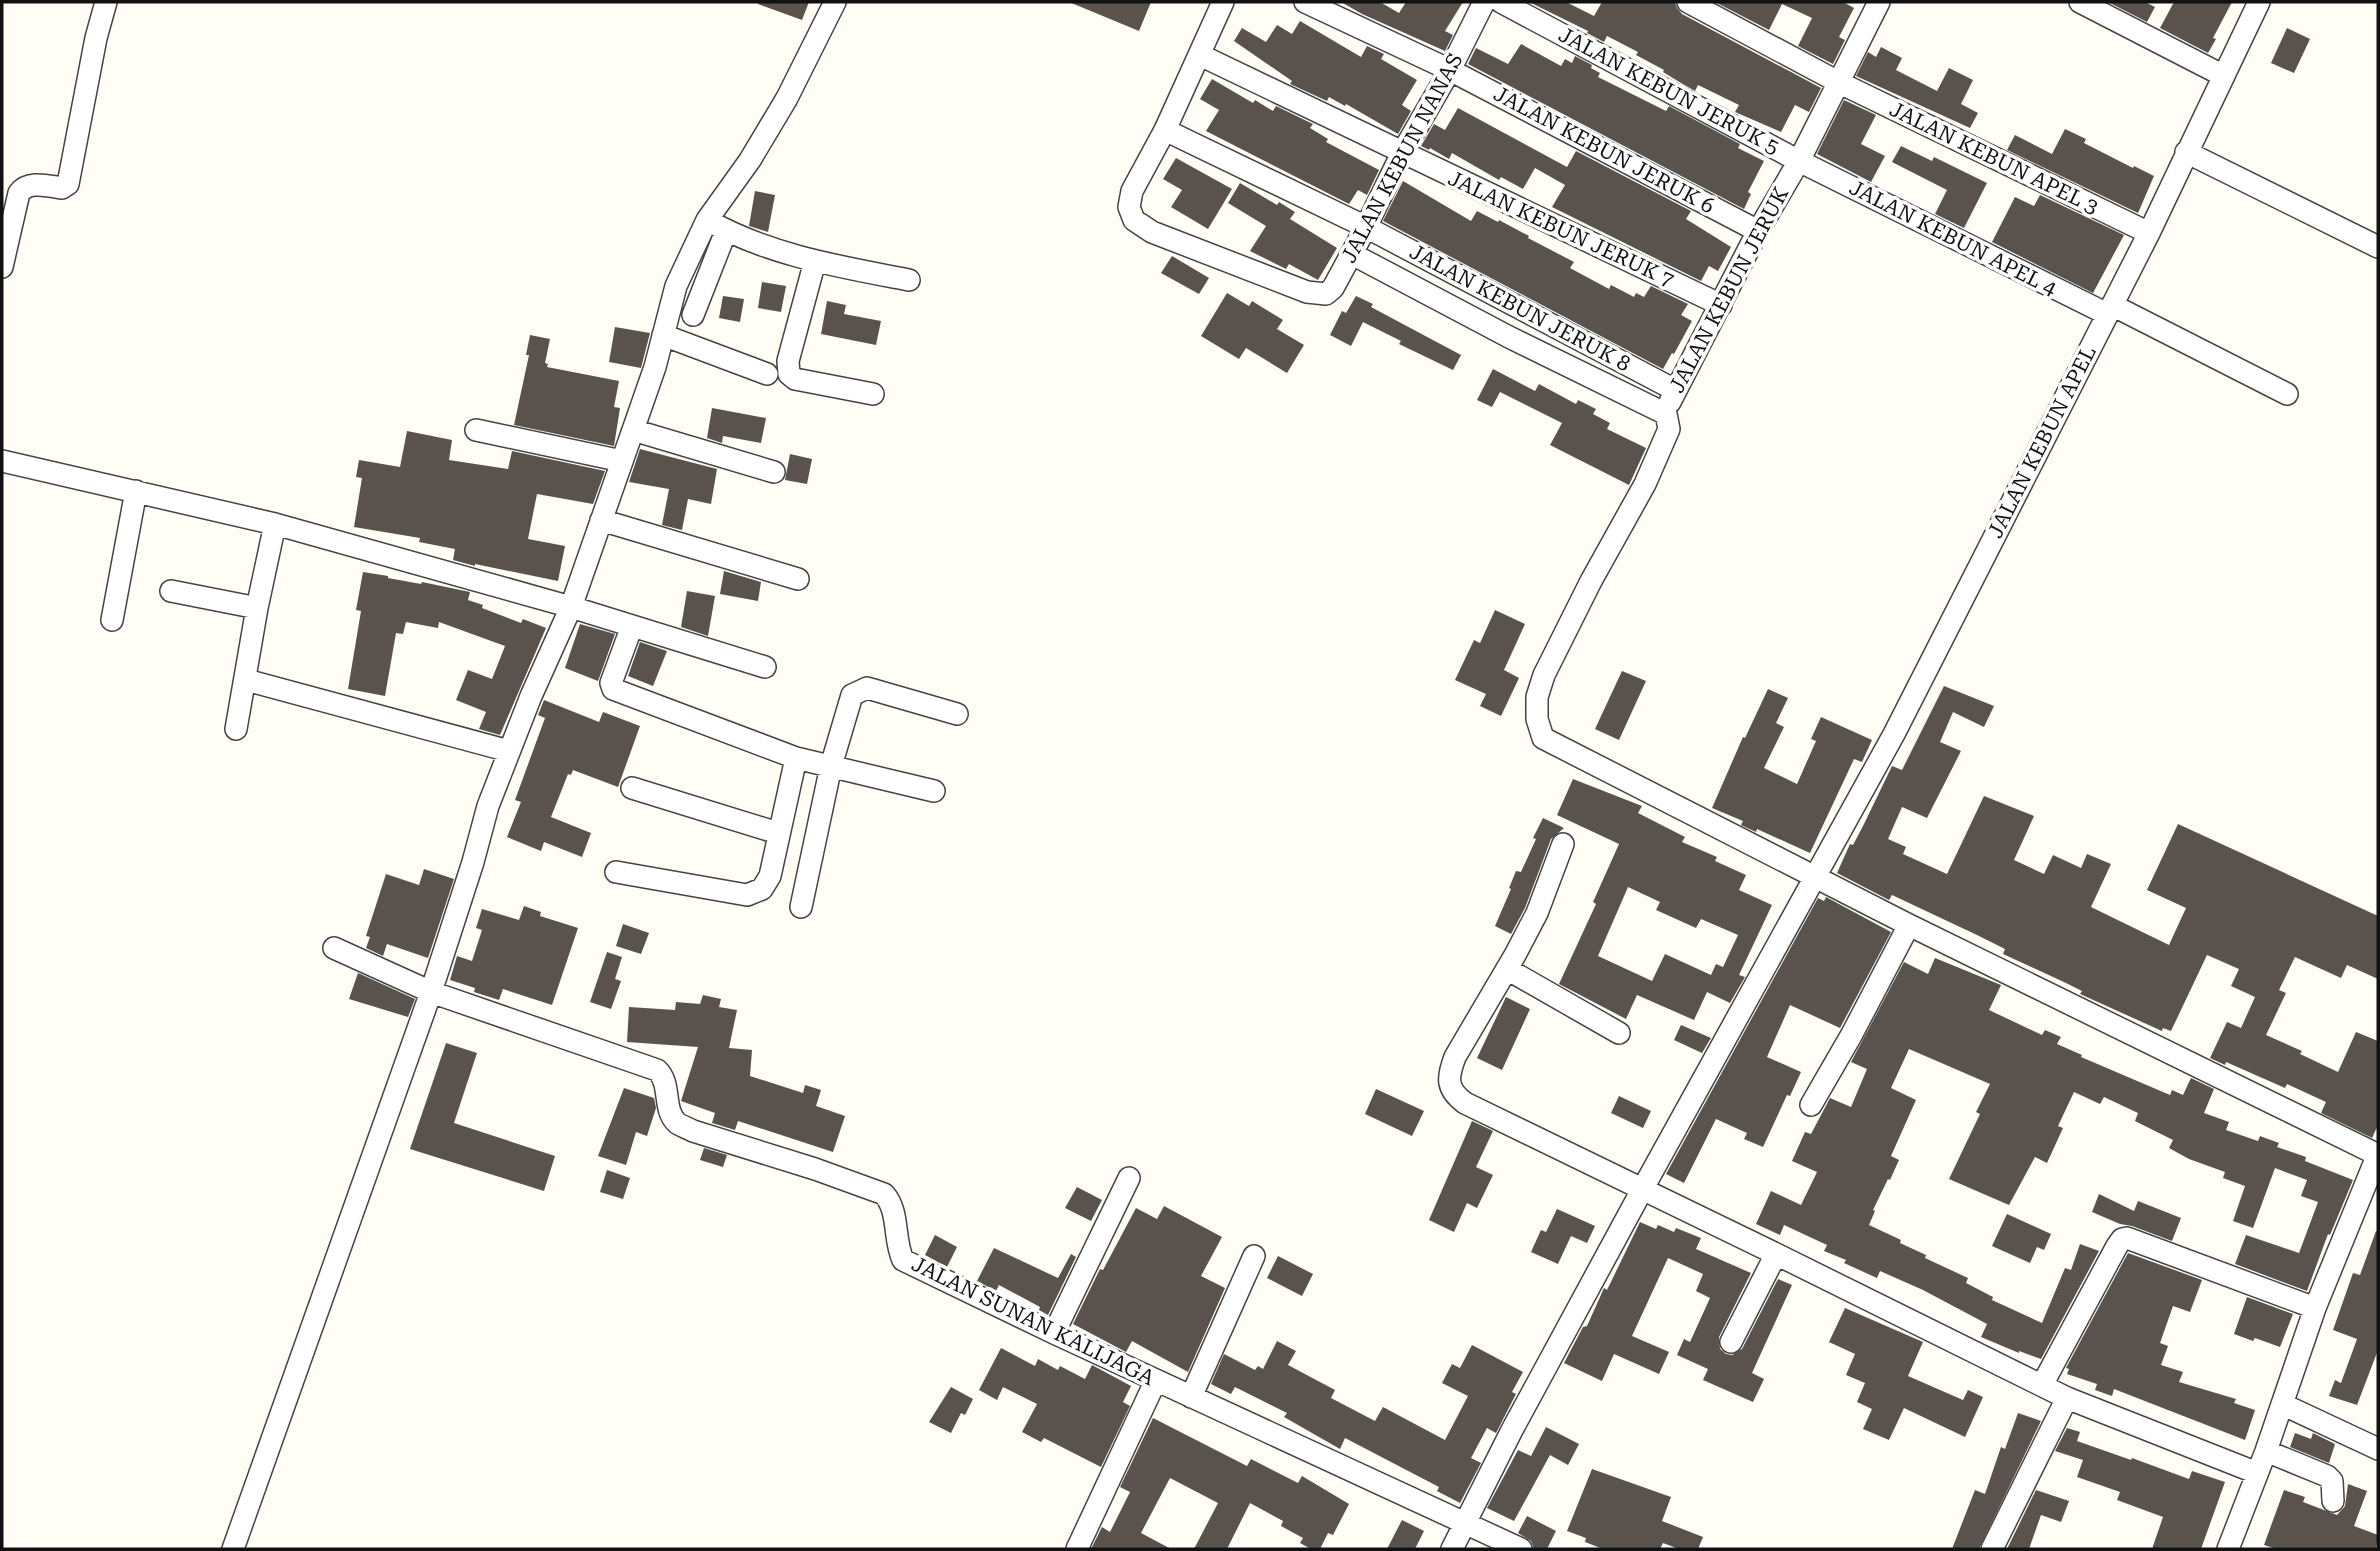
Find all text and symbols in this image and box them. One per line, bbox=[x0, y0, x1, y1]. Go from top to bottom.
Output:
street label: JALAN KEBUN JERUK 5 bbox=[1555, 23, 1783, 159]
street label: JALAN KEBUN NANAS bbox=[1337, 49, 1467, 267]
street label: JALAN KEBUN JERUK 6 bbox=[1490, 82, 1718, 218]
street label: JALAN KEBUN APEL 3 bbox=[1886, 97, 2102, 219]
street label: JALAN KEBUN JERUK 7 bbox=[1444, 166, 1678, 292]
street label: JALAN KEBUN APEL 4 bbox=[1845, 175, 2061, 301]
street label: JALAN KEBUN JERUK bbox=[1665, 183, 1793, 397]
street label: JALAN KEBUN JERUK 8 bbox=[1406, 240, 1634, 376]
street label: JALAN KEBUN APEL bbox=[1983, 342, 2101, 542]
street label: JALAN SUNAN KALIJAGA bbox=[908, 1252, 1159, 1390]

